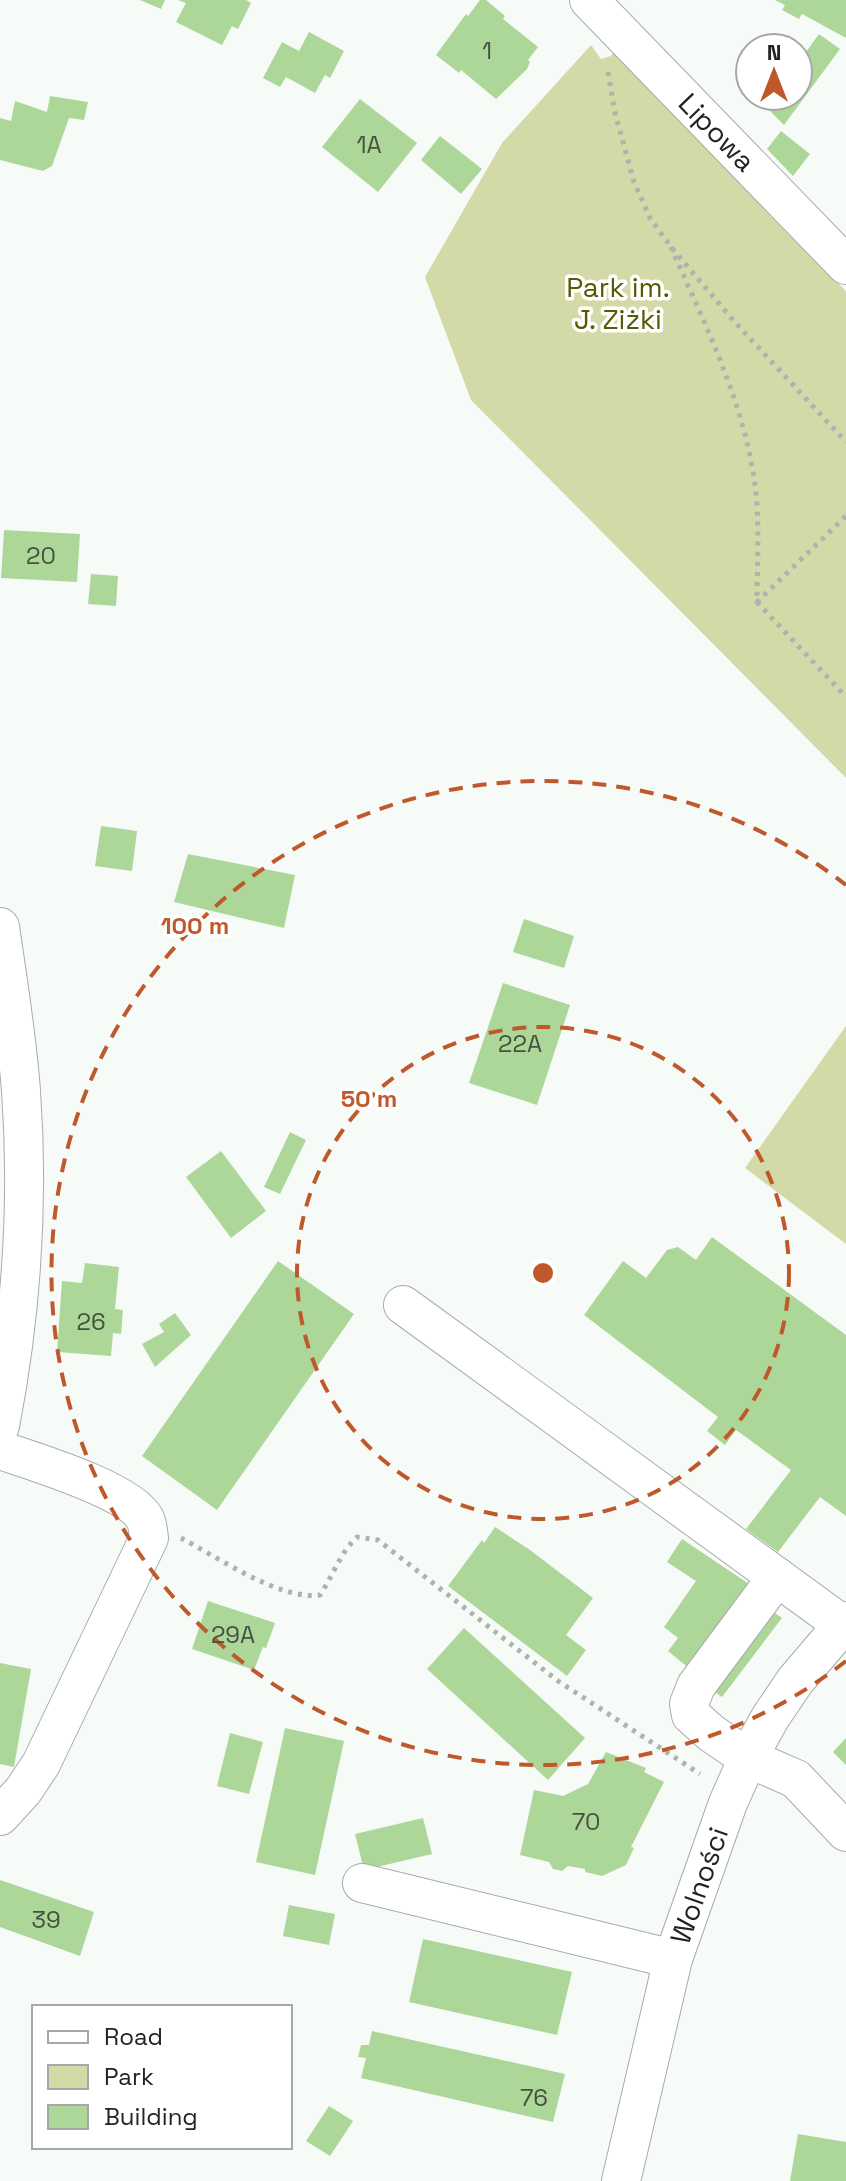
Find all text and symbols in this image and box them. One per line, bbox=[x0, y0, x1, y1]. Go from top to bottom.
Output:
north arrow bbox=[734, 32, 814, 112]
house number: 1 bbox=[482, 35, 492, 66]
text: N bbox=[767, 38, 781, 66]
street label: Lipowa bbox=[671, 85, 763, 179]
house number: 1A bbox=[356, 129, 382, 160]
park label: Park im. J. Ziżki bbox=[566, 269, 670, 337]
house number: 20 bbox=[26, 540, 56, 571]
text: 100 m bbox=[161, 910, 229, 941]
house number: 22A bbox=[498, 1028, 542, 1059]
text: 50 m bbox=[341, 1083, 397, 1114]
centre of rings bbox=[529, 1259, 557, 1287]
house number: 26 bbox=[76, 1306, 106, 1337]
house number: 29A bbox=[211, 1619, 255, 1650]
house number: 70 bbox=[572, 1806, 600, 1837]
street label: Wolności bbox=[662, 1822, 736, 1949]
house number: 39 bbox=[31, 1904, 61, 1935]
legend bbox=[32, 2005, 292, 2149]
text: Road bbox=[104, 2021, 163, 2052]
text: Park bbox=[104, 2061, 154, 2092]
house number: 76 bbox=[520, 2082, 548, 2113]
text: Building bbox=[104, 2101, 198, 2132]

